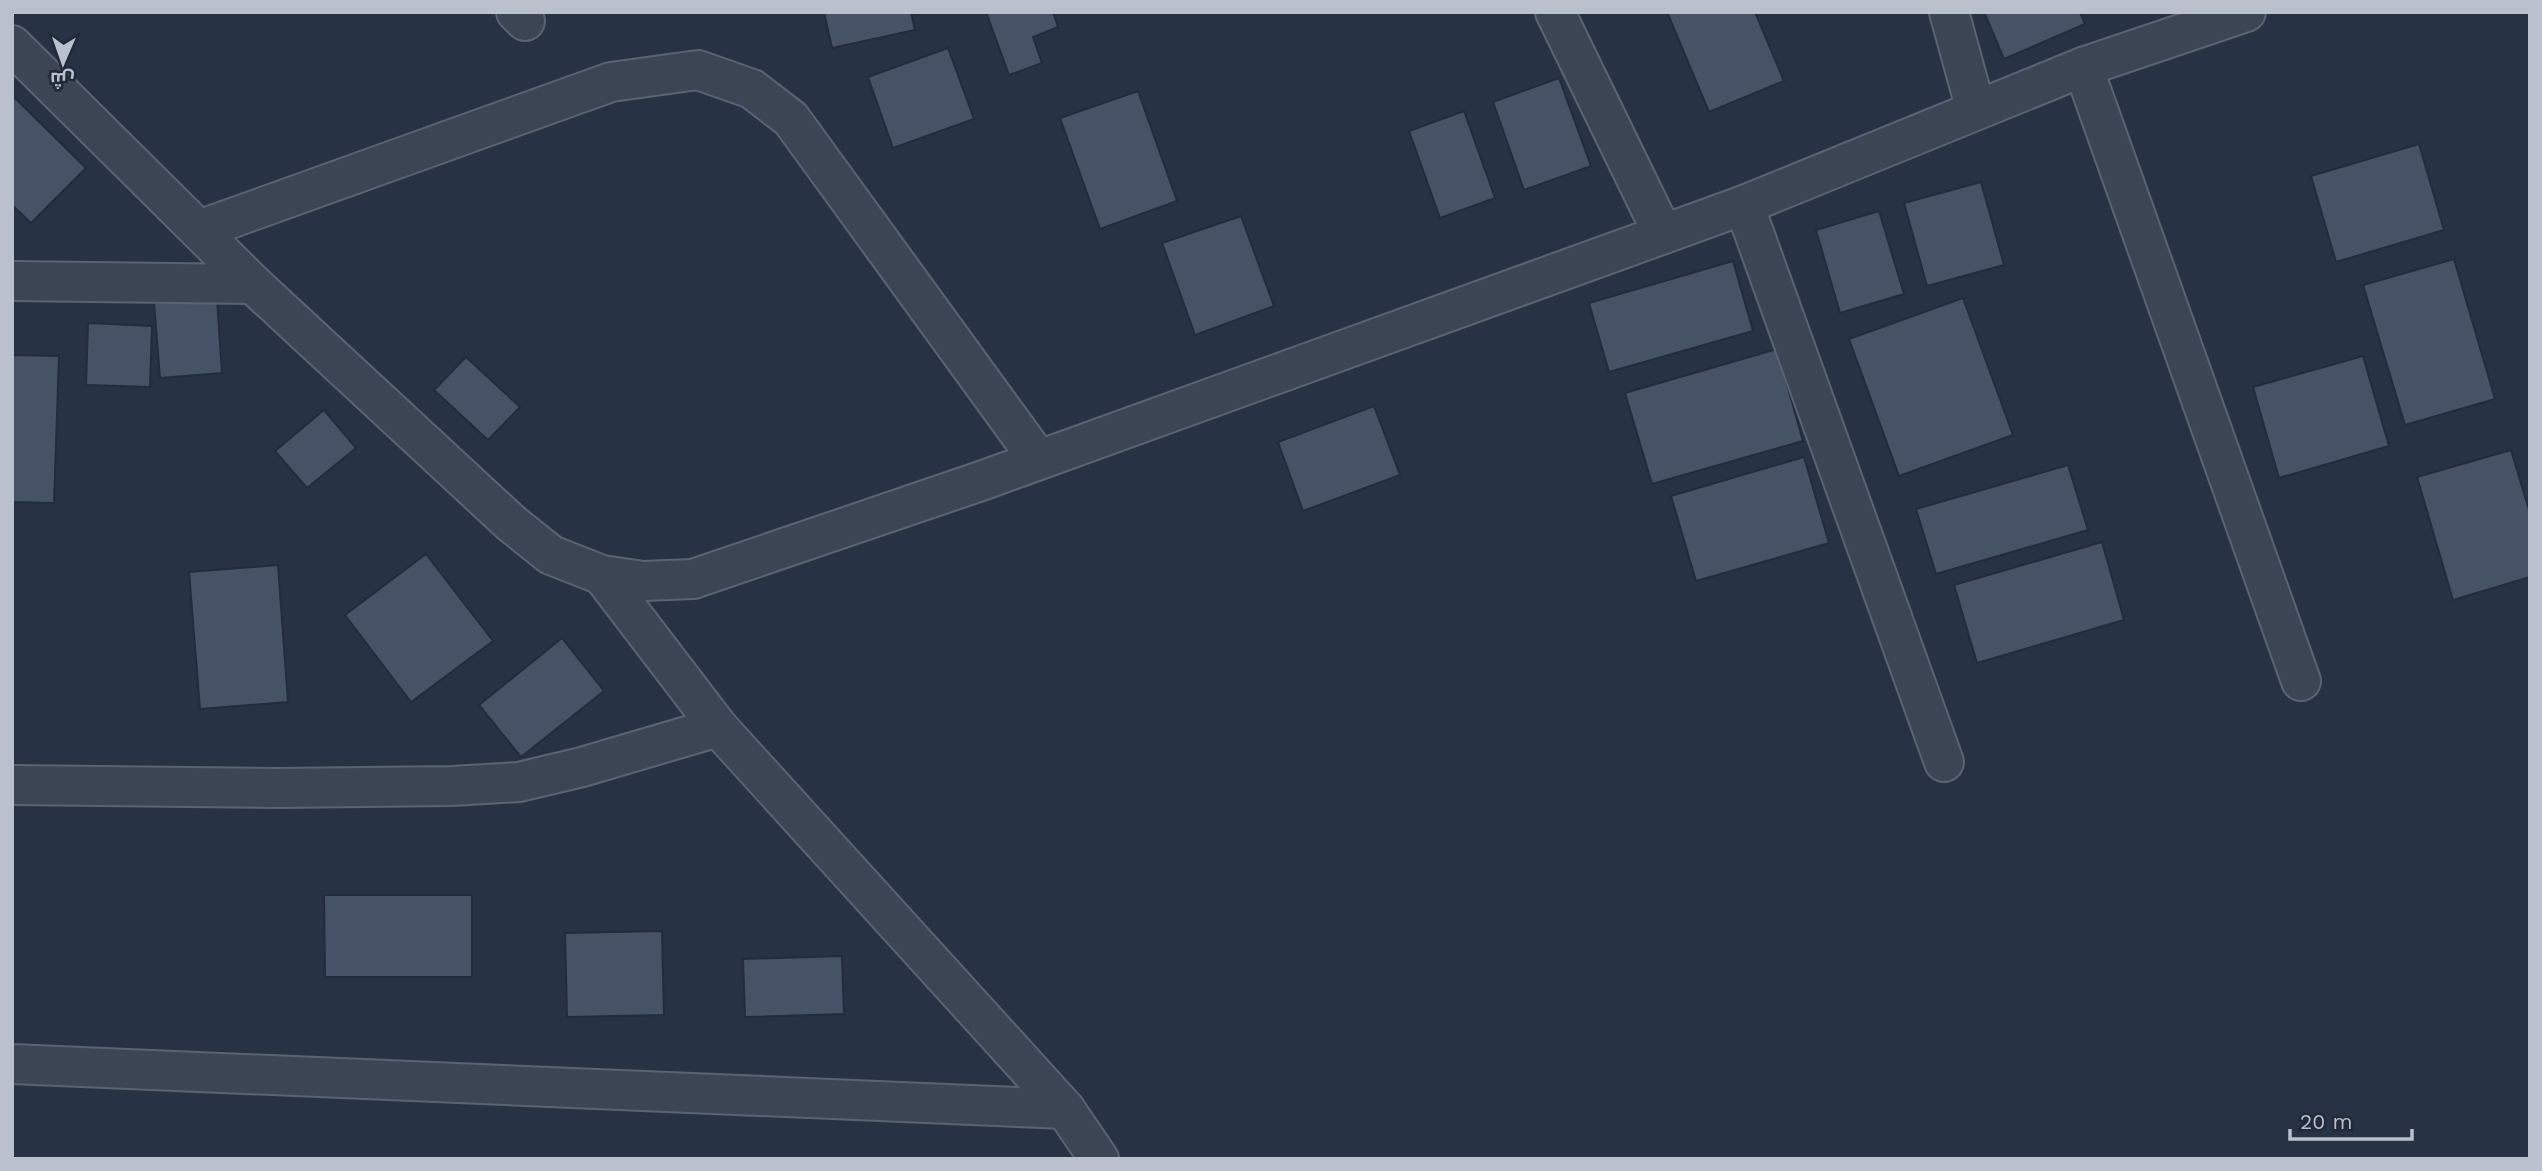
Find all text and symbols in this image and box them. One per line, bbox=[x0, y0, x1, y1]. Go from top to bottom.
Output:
north arrow bbox=[28, 28, 98, 98]
text: ش bbox=[50, 68, 75, 91]
scale bar bbox=[2290, 1098, 2412, 1142]
text: 20 m bbox=[2300, 1109, 2352, 1134]

